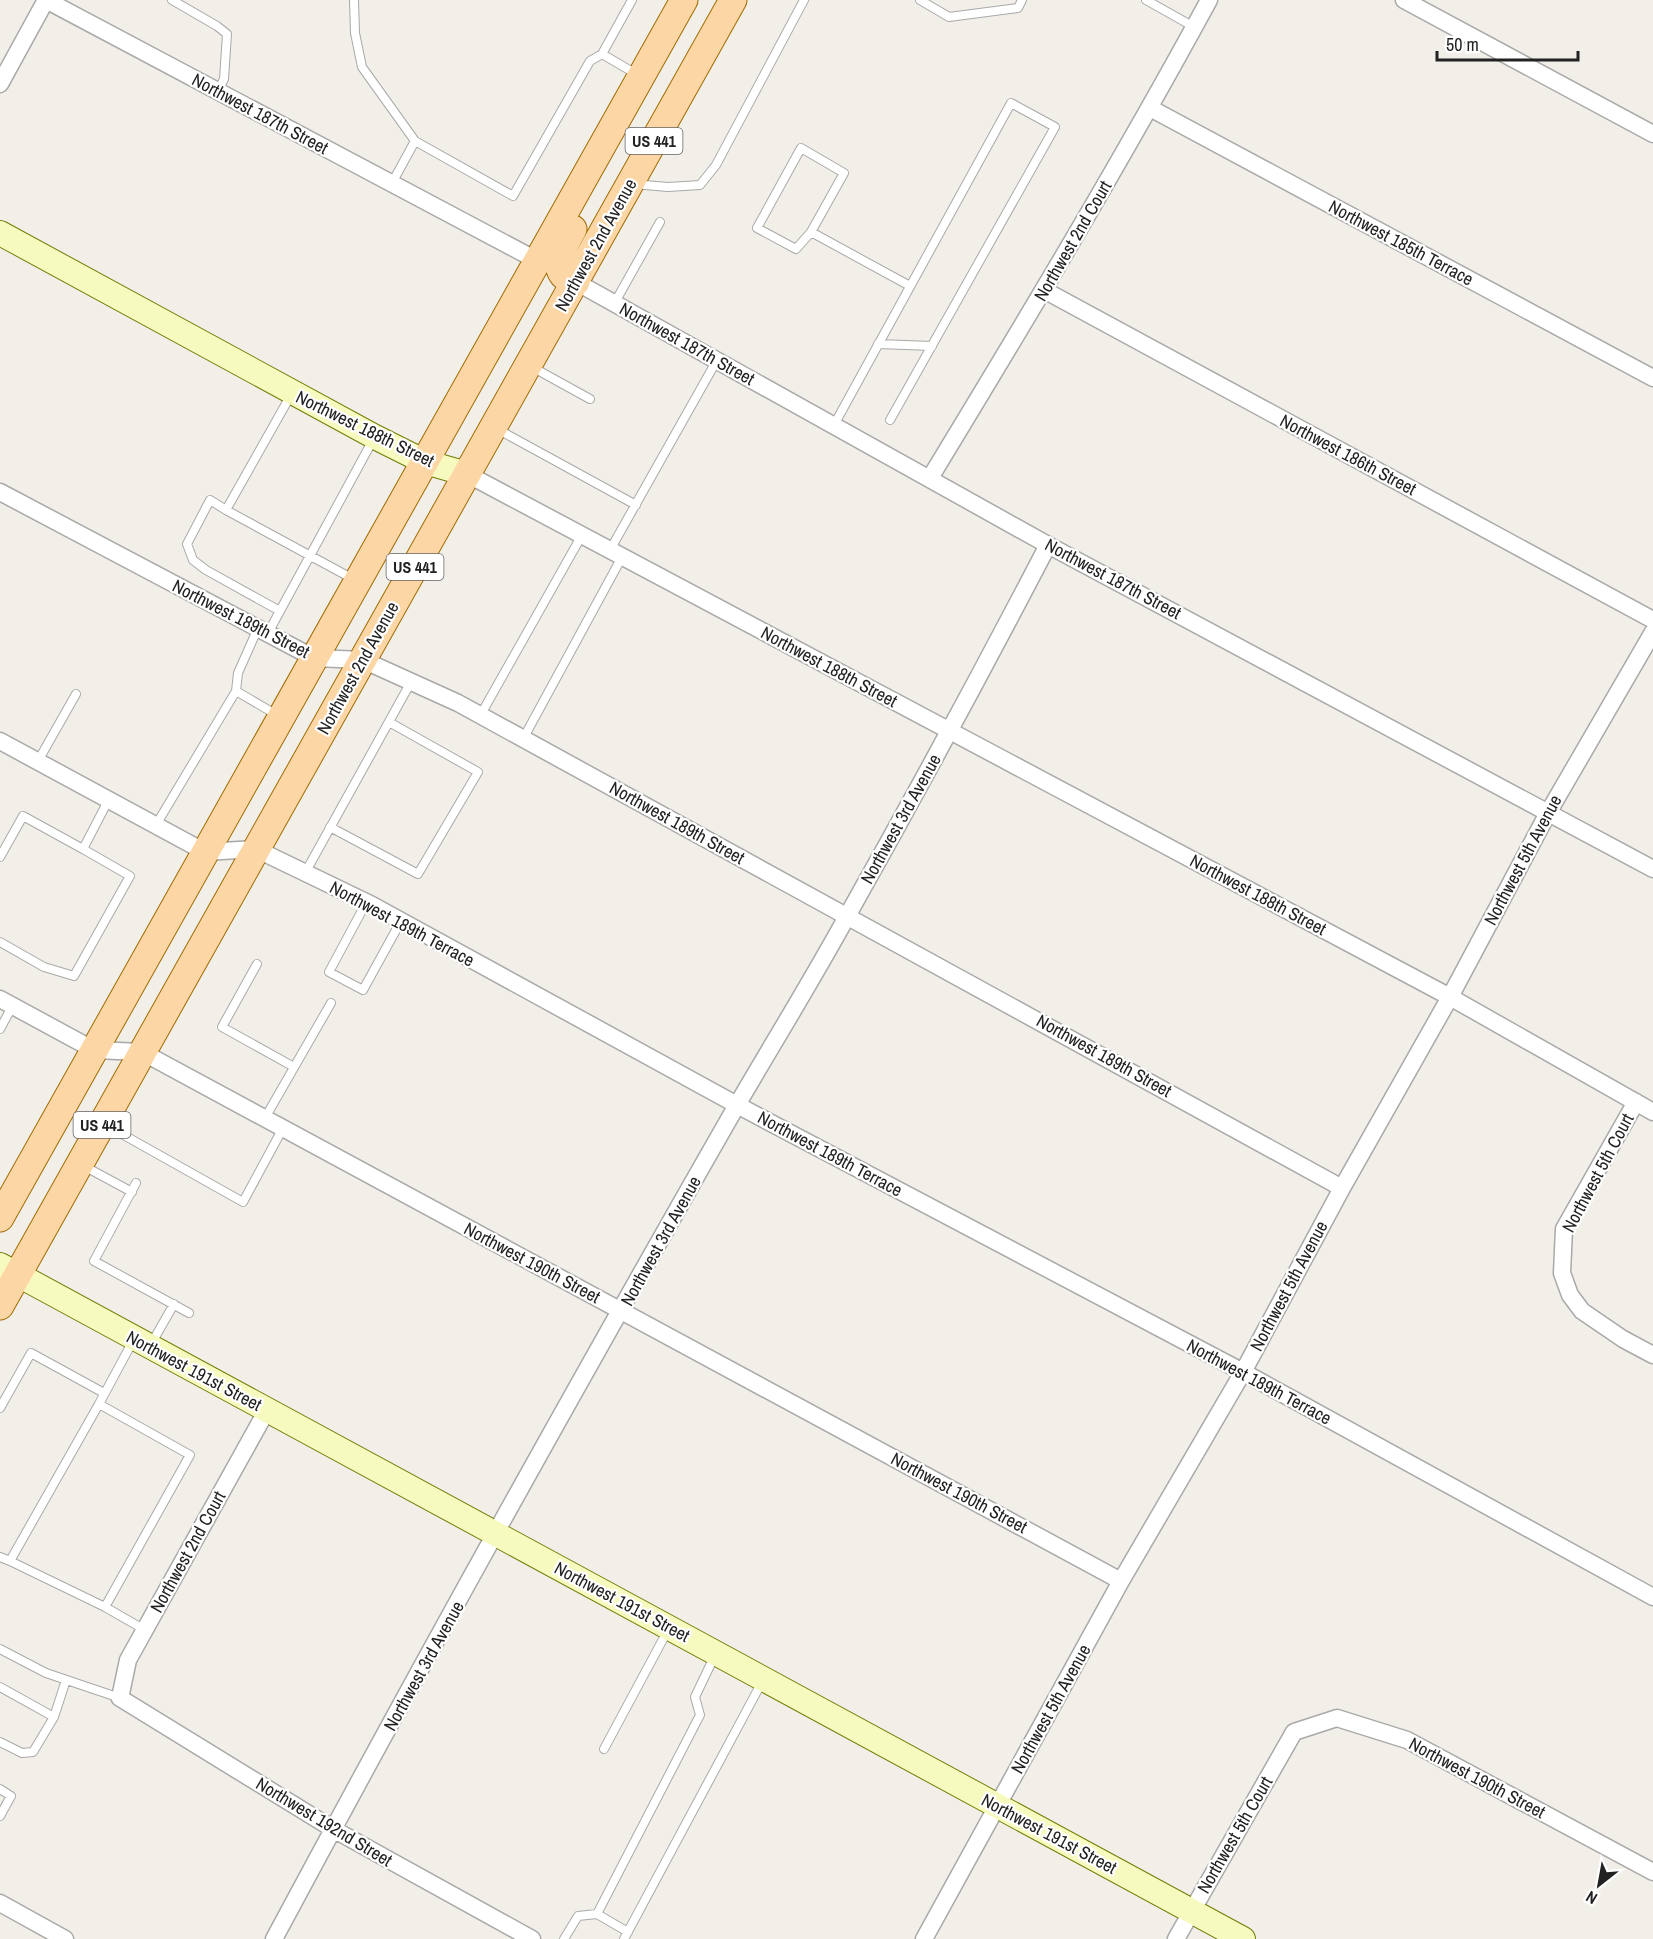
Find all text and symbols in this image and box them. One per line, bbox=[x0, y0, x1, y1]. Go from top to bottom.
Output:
scale bar bbox=[1437, 24, 1578, 62]
text: 50 m bbox=[1446, 32, 1479, 57]
street label: Northwest 187th Street bbox=[188, 67, 333, 160]
road number: US 441 bbox=[626, 128, 682, 154]
street label: Northwest 2nd Avenue bbox=[549, 174, 642, 316]
street label: Northwest 2nd Court bbox=[1028, 176, 1117, 306]
street label: Northwest 185th Terrace bbox=[1324, 194, 1478, 291]
street label: Northwest 187th Street bbox=[615, 296, 759, 391]
street label: Northwest 188th Street bbox=[292, 384, 439, 473]
street label: Northwest 186th Street bbox=[1276, 408, 1421, 501]
street label: Northwest 187th Street bbox=[1041, 532, 1186, 625]
road number: US 441 bbox=[386, 554, 444, 580]
street label: Northwest 189th Street bbox=[168, 573, 314, 664]
street label: Northwest 2nd Avenue bbox=[311, 597, 404, 739]
street label: Northwest 188th Street bbox=[757, 620, 902, 713]
street label: Northwest 3rd Avenue bbox=[854, 749, 947, 888]
street label: Northwest 189th Street bbox=[605, 775, 749, 870]
street label: Northwest 5th Avenue bbox=[1478, 790, 1567, 929]
street label: Northwest 188th Street bbox=[1186, 848, 1331, 941]
street label: Northwest 189th Terrace bbox=[325, 875, 479, 972]
street label: Northwest 189th Street bbox=[1032, 1008, 1176, 1103]
street label: Northwest 189th Terrace bbox=[753, 1105, 907, 1202]
street label: Northwest 5th Court bbox=[1556, 1109, 1639, 1237]
road number: US 441 bbox=[74, 1112, 130, 1138]
street label: Northwest 3rd Avenue bbox=[614, 1171, 707, 1310]
street label: Northwest 190th Street bbox=[460, 1216, 605, 1309]
street label: Northwest 5th Avenue bbox=[1244, 1216, 1333, 1355]
street label: Northwest 191st Street bbox=[122, 1324, 266, 1417]
street label: Northwest 189th Terrace bbox=[1182, 1333, 1336, 1430]
street label: Northwest 190th Street bbox=[887, 1446, 1032, 1539]
street label: Northwest 2nd Court bbox=[144, 1487, 231, 1617]
street label: Northwest 191st Street bbox=[550, 1555, 694, 1648]
street label: Northwest 3rd Avenue bbox=[377, 1596, 470, 1735]
street label: Northwest 5th Avenue bbox=[1005, 1640, 1096, 1778]
street label: Northwest 190th Street bbox=[1405, 1731, 1550, 1824]
street label: Northwest 192nd Street bbox=[251, 1771, 397, 1872]
street label: Northwest 5th Court bbox=[1191, 1772, 1278, 1898]
street label: Northwest 191st Street bbox=[977, 1787, 1121, 1880]
north arrow bbox=[1569, 1855, 1629, 1915]
text: N bbox=[1582, 1886, 1601, 1910]

